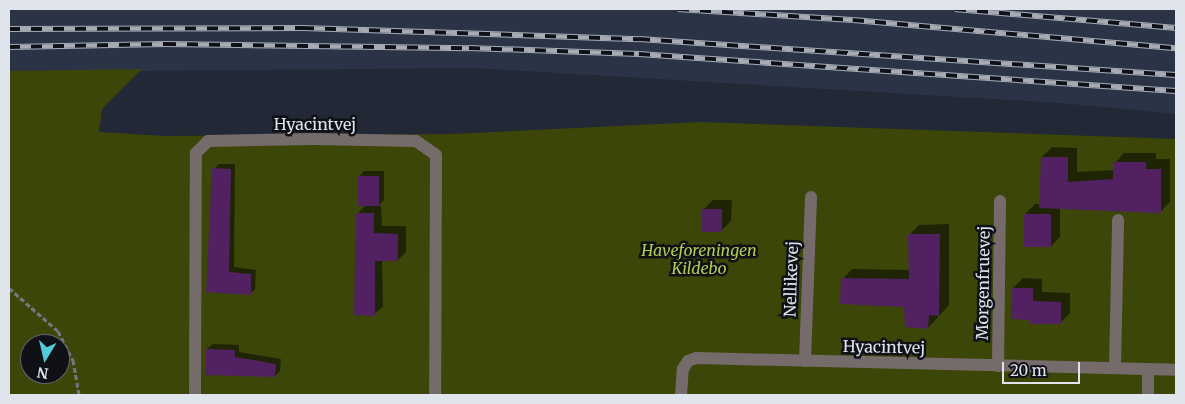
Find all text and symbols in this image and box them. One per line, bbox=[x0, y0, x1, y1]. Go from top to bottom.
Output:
street label: Hyacintvej bbox=[274, 114, 356, 134]
street label: Morgenfruevej bbox=[972, 226, 994, 340]
park label: Haveforeningen Kildebo bbox=[641, 240, 757, 278]
street label: Nellikevej bbox=[780, 241, 802, 317]
north arrow bbox=[20, 334, 70, 384]
street label: Hyacintvej bbox=[843, 337, 925, 357]
scale bar bbox=[1005, 352, 1082, 384]
text: 20 m bbox=[1010, 361, 1047, 380]
text: N bbox=[36, 363, 50, 383]

